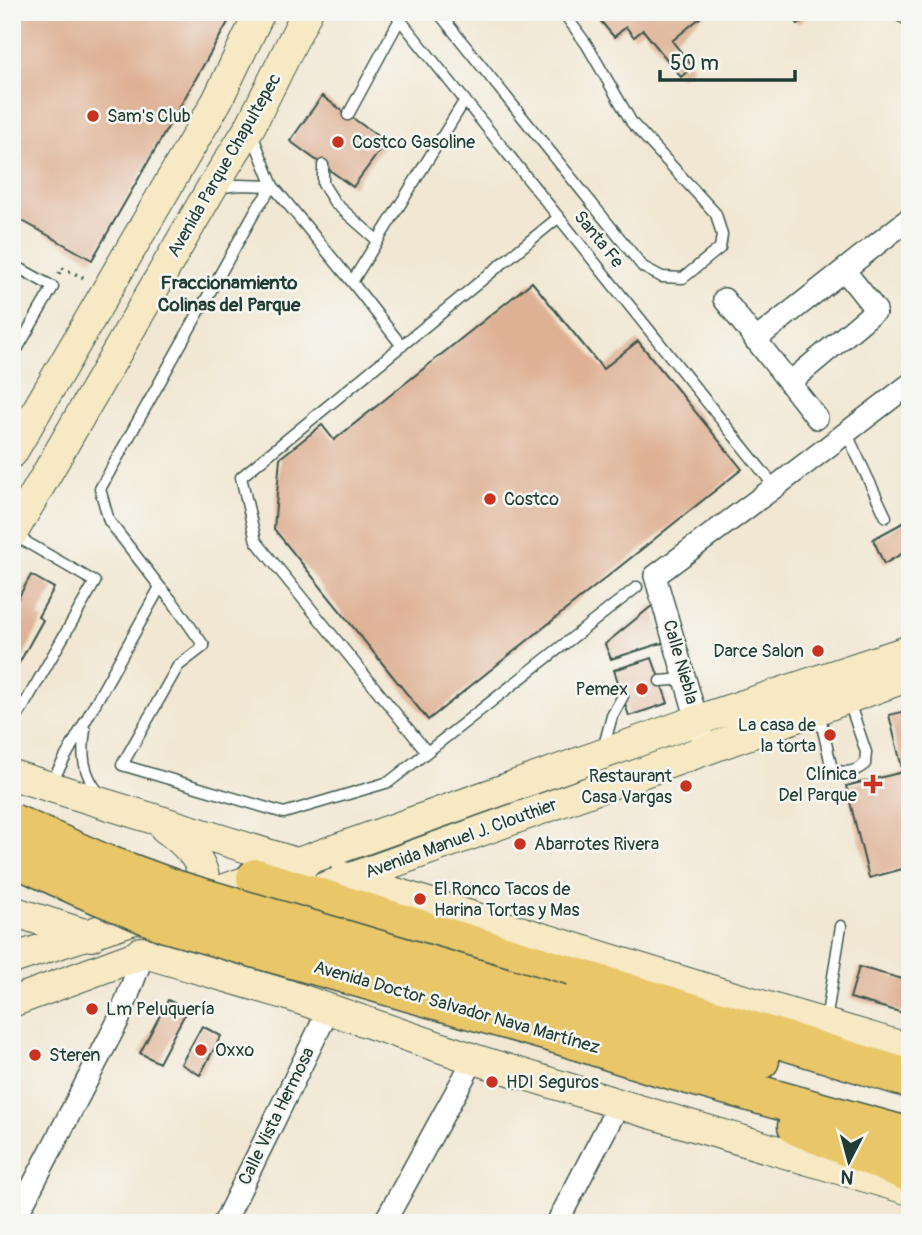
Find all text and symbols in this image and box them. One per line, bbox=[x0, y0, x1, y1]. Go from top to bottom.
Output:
scale bar bbox=[660, 38, 794, 82]
text: 50 m bbox=[670, 50, 719, 77]
street label: Avenida Parque Chapultepec bbox=[162, 69, 286, 261]
place label: Sam's Club bbox=[107, 105, 191, 128]
marker: Sam's Club bbox=[85, 108, 101, 124]
place label: Costco Gasoline bbox=[352, 131, 475, 154]
marker: Costco Gasoline bbox=[330, 134, 346, 150]
street label: Santa Fe bbox=[569, 206, 629, 273]
district label: Fraccionamiento Colinas del Parque bbox=[158, 271, 301, 317]
place label: Costco bbox=[504, 488, 559, 511]
marker: Costco bbox=[482, 491, 498, 507]
street label: Calle Niebla bbox=[658, 617, 704, 707]
place label: Darce Salon bbox=[713, 640, 804, 663]
marker: Darce Salon bbox=[810, 643, 826, 659]
place label: Pemex bbox=[576, 678, 628, 701]
marker: Pemex bbox=[634, 681, 650, 697]
place label: La casa de la torta bbox=[738, 714, 816, 758]
marker: La casa de la torta bbox=[822, 727, 838, 743]
place label: Clínica Del Parque bbox=[778, 763, 857, 807]
place label: Restaurant Casa Vargas bbox=[581, 765, 673, 809]
marker: Clínica Del Parque bbox=[863, 774, 883, 794]
marker: Restaurant Casa Vargas bbox=[678, 778, 694, 794]
street label: Avenida Manuel J. Clouthier bbox=[362, 793, 561, 884]
place label: Abarrotes Rivera bbox=[534, 833, 659, 856]
marker: Abarrotes Rivera bbox=[512, 836, 528, 852]
place label: El Ronco Tacos de Harina Tortas y Mas bbox=[434, 878, 580, 922]
marker: El Ronco Tacos de Harina Tortas y Mas bbox=[412, 891, 428, 907]
street label: Avenida Doctor Salvador Nava Martínez bbox=[311, 956, 603, 1059]
place label: Lm Peluquería bbox=[106, 998, 214, 1021]
marker: Lm Peluquería bbox=[84, 1001, 100, 1017]
place label: Oxxo bbox=[215, 1039, 254, 1062]
marker: Oxxo bbox=[193, 1042, 209, 1058]
place label: Steren bbox=[49, 1044, 100, 1067]
street label: Calle Vista Hermosa bbox=[233, 1044, 320, 1189]
marker: Steren bbox=[27, 1047, 43, 1063]
place label: HDI Seguros bbox=[506, 1071, 599, 1094]
marker: HDI Seguros bbox=[484, 1074, 500, 1090]
north arrow bbox=[814, 1126, 884, 1196]
text: N bbox=[840, 1164, 855, 1190]

